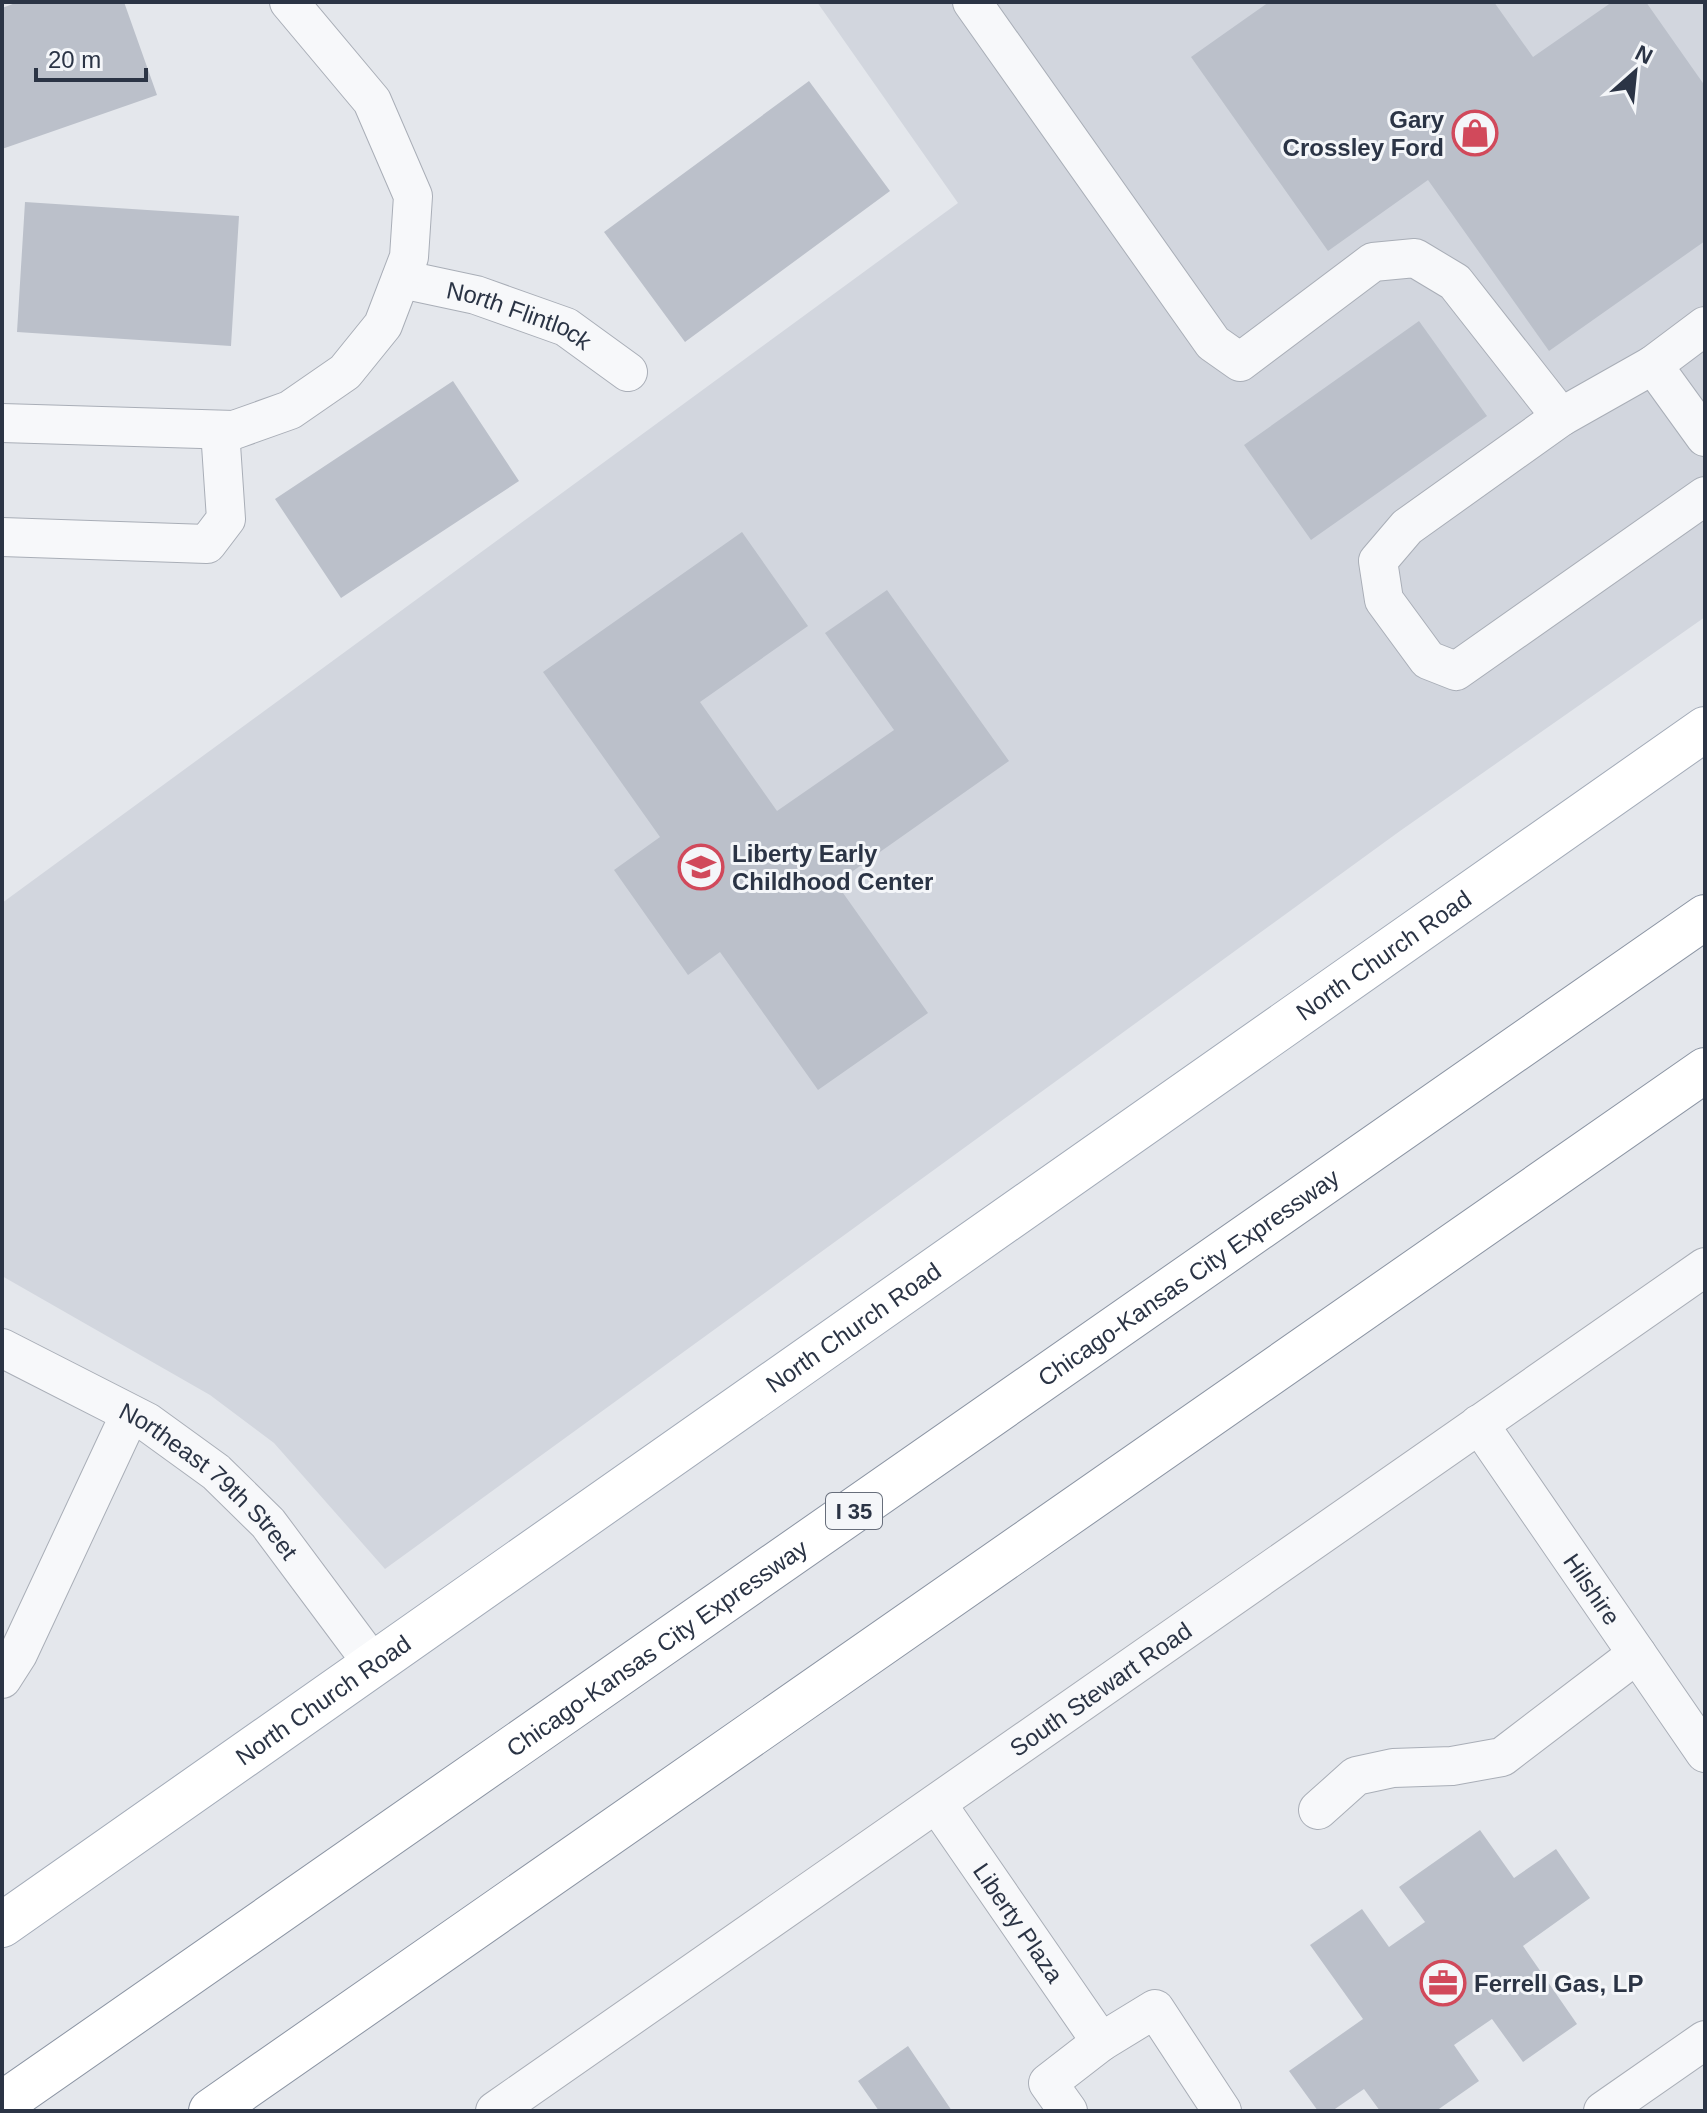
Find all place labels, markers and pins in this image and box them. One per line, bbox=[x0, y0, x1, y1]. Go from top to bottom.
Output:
place label: Gary Crossley Ford bbox=[1283, 106, 1445, 161]
shop icon: Gary Crossley Ford bbox=[1451, 109, 1499, 157]
place label: Liberty Early Childhood Center bbox=[732, 840, 933, 895]
school or university icon: Liberty Early Childhood Center bbox=[677, 843, 725, 891]
office icon: Ferrell Gas, LP bbox=[1419, 1959, 1467, 2007]
place label: Ferrell Gas, LP bbox=[1474, 1970, 1643, 1997]

